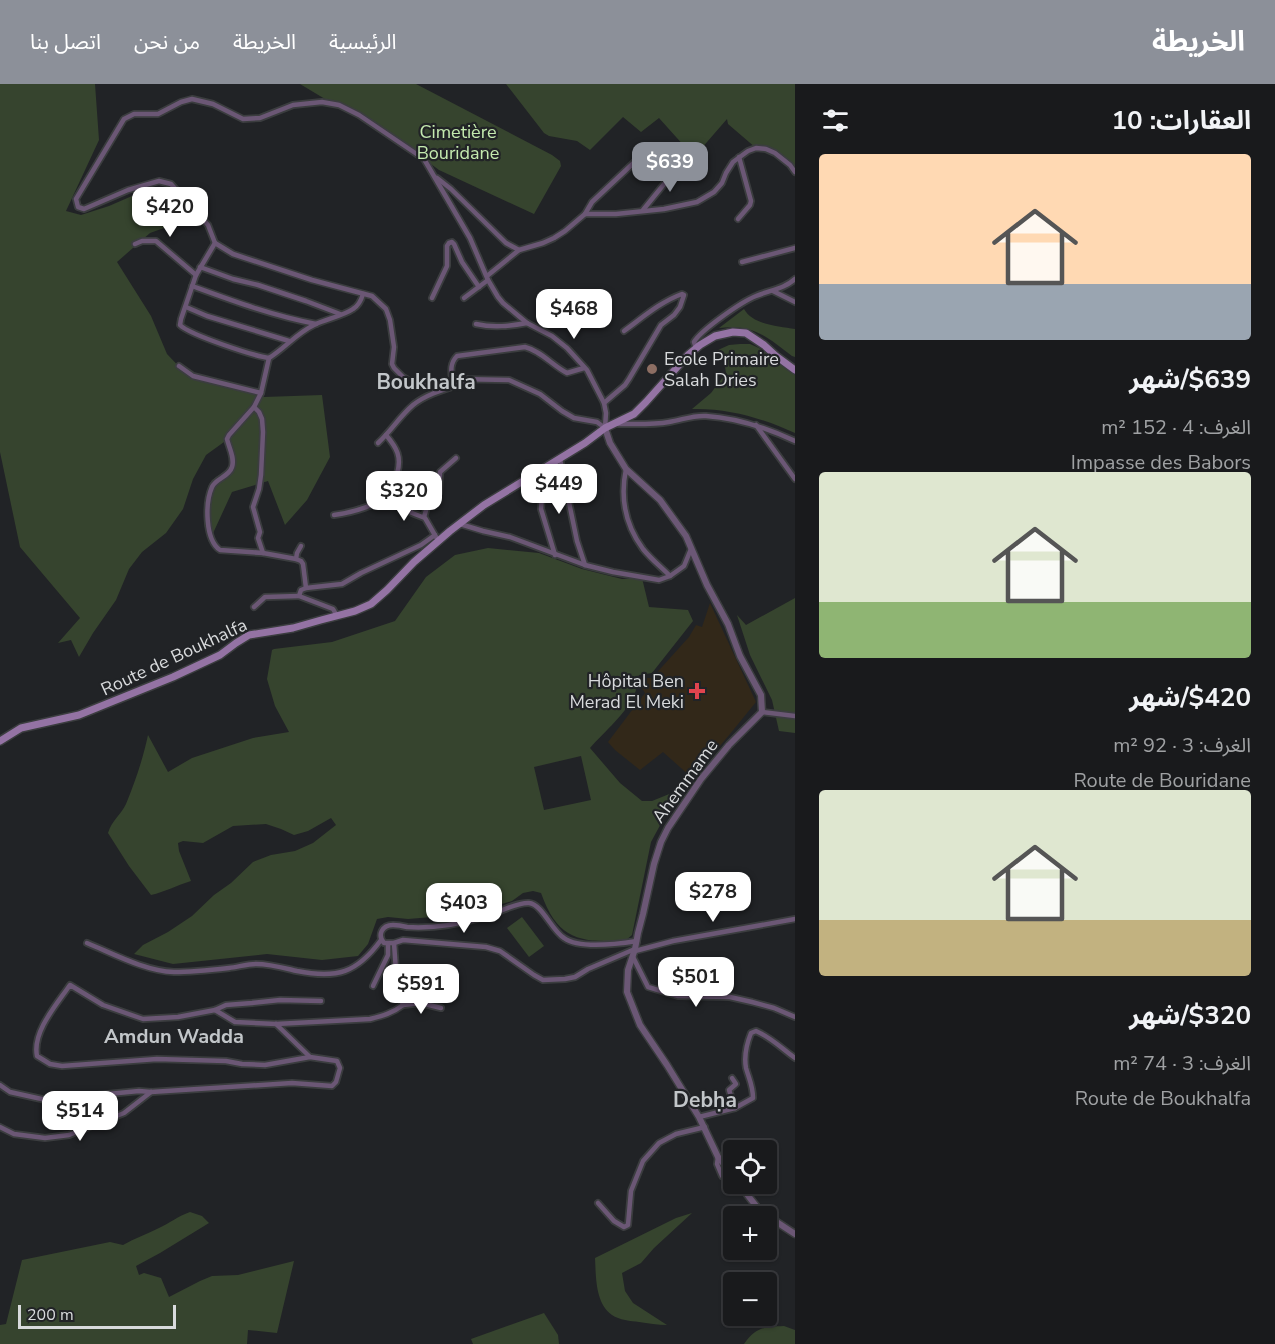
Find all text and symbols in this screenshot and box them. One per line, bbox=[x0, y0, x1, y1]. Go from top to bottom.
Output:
text: الخريطة bbox=[1152, 23, 1245, 61]
text: اتصل بنا bbox=[30, 28, 101, 56]
text: من نحن bbox=[134, 28, 200, 56]
text: الخريطة bbox=[233, 28, 296, 56]
text: الرئيسية bbox=[329, 28, 396, 56]
text: العقارات: 10 bbox=[1111, 103, 1251, 138]
icon: filters bbox=[819, 104, 852, 137]
park label: Cimetière Bouridane bbox=[417, 120, 499, 165]
pin: $639 bbox=[634, 142, 706, 193]
text: $639 bbox=[646, 148, 694, 175]
pin: $420 bbox=[134, 187, 206, 238]
text: $420 bbox=[146, 193, 194, 220]
icon: home bbox=[981, 193, 1089, 301]
pin: $468 bbox=[538, 289, 610, 340]
text: $468 bbox=[550, 295, 598, 322]
place label: Ecole Primaire Salah Dries bbox=[664, 347, 779, 392]
marker: Ecole Primaire Salah Dries bbox=[645, 362, 659, 376]
text: $639/شهر bbox=[1129, 362, 1251, 397]
district label: Boukhalfa bbox=[376, 368, 476, 396]
text: الغرف: 4 · 152 m² bbox=[1101, 414, 1251, 441]
text: Impasse des Babors bbox=[1071, 449, 1251, 476]
pin: $449 bbox=[523, 464, 595, 515]
text: $449 bbox=[535, 470, 583, 497]
pin: $320 bbox=[368, 471, 440, 522]
text: $320 bbox=[380, 477, 428, 504]
icon: home bbox=[981, 511, 1089, 619]
street label: Route de Boukhalfa bbox=[97, 613, 251, 701]
place label: Hôpital Ben Merad El Meki bbox=[569, 669, 684, 714]
text: $420/شهر bbox=[1129, 680, 1251, 715]
marker: Hôpital Ben Merad El Meki bbox=[688, 682, 706, 700]
text: الغرف: 3 · 92 m² bbox=[1113, 732, 1251, 759]
street label: Ahemmame bbox=[646, 734, 724, 828]
text: Route de Bouridane bbox=[1073, 767, 1251, 794]
icon: home bbox=[981, 829, 1089, 937]
pin: $278 bbox=[677, 872, 749, 923]
text: $278 bbox=[689, 878, 737, 905]
pin: $403 bbox=[428, 883, 500, 934]
text: $403 bbox=[440, 889, 488, 916]
pin: $501 bbox=[660, 957, 732, 1008]
text: $501 bbox=[672, 963, 720, 990]
pin: $591 bbox=[385, 964, 457, 1015]
text: $591 bbox=[397, 970, 445, 997]
text: $320/شهر bbox=[1129, 998, 1251, 1033]
district label: Amdun Wadda bbox=[104, 1023, 244, 1050]
text: الغرف: 3 · 74 m² bbox=[1113, 1050, 1251, 1077]
text: Route de Boukhalfa bbox=[1075, 1085, 1251, 1112]
district label: Debḥa bbox=[673, 1086, 737, 1114]
pin: $514 bbox=[44, 1091, 116, 1142]
text: $514 bbox=[56, 1097, 104, 1124]
map controls bbox=[723, 1140, 777, 1326]
button: locate bbox=[723, 1140, 777, 1194]
button: + bbox=[723, 1206, 777, 1260]
button: − bbox=[723, 1272, 777, 1326]
scale bar bbox=[18, 1302, 176, 1330]
text: 200 m bbox=[27, 1304, 74, 1326]

